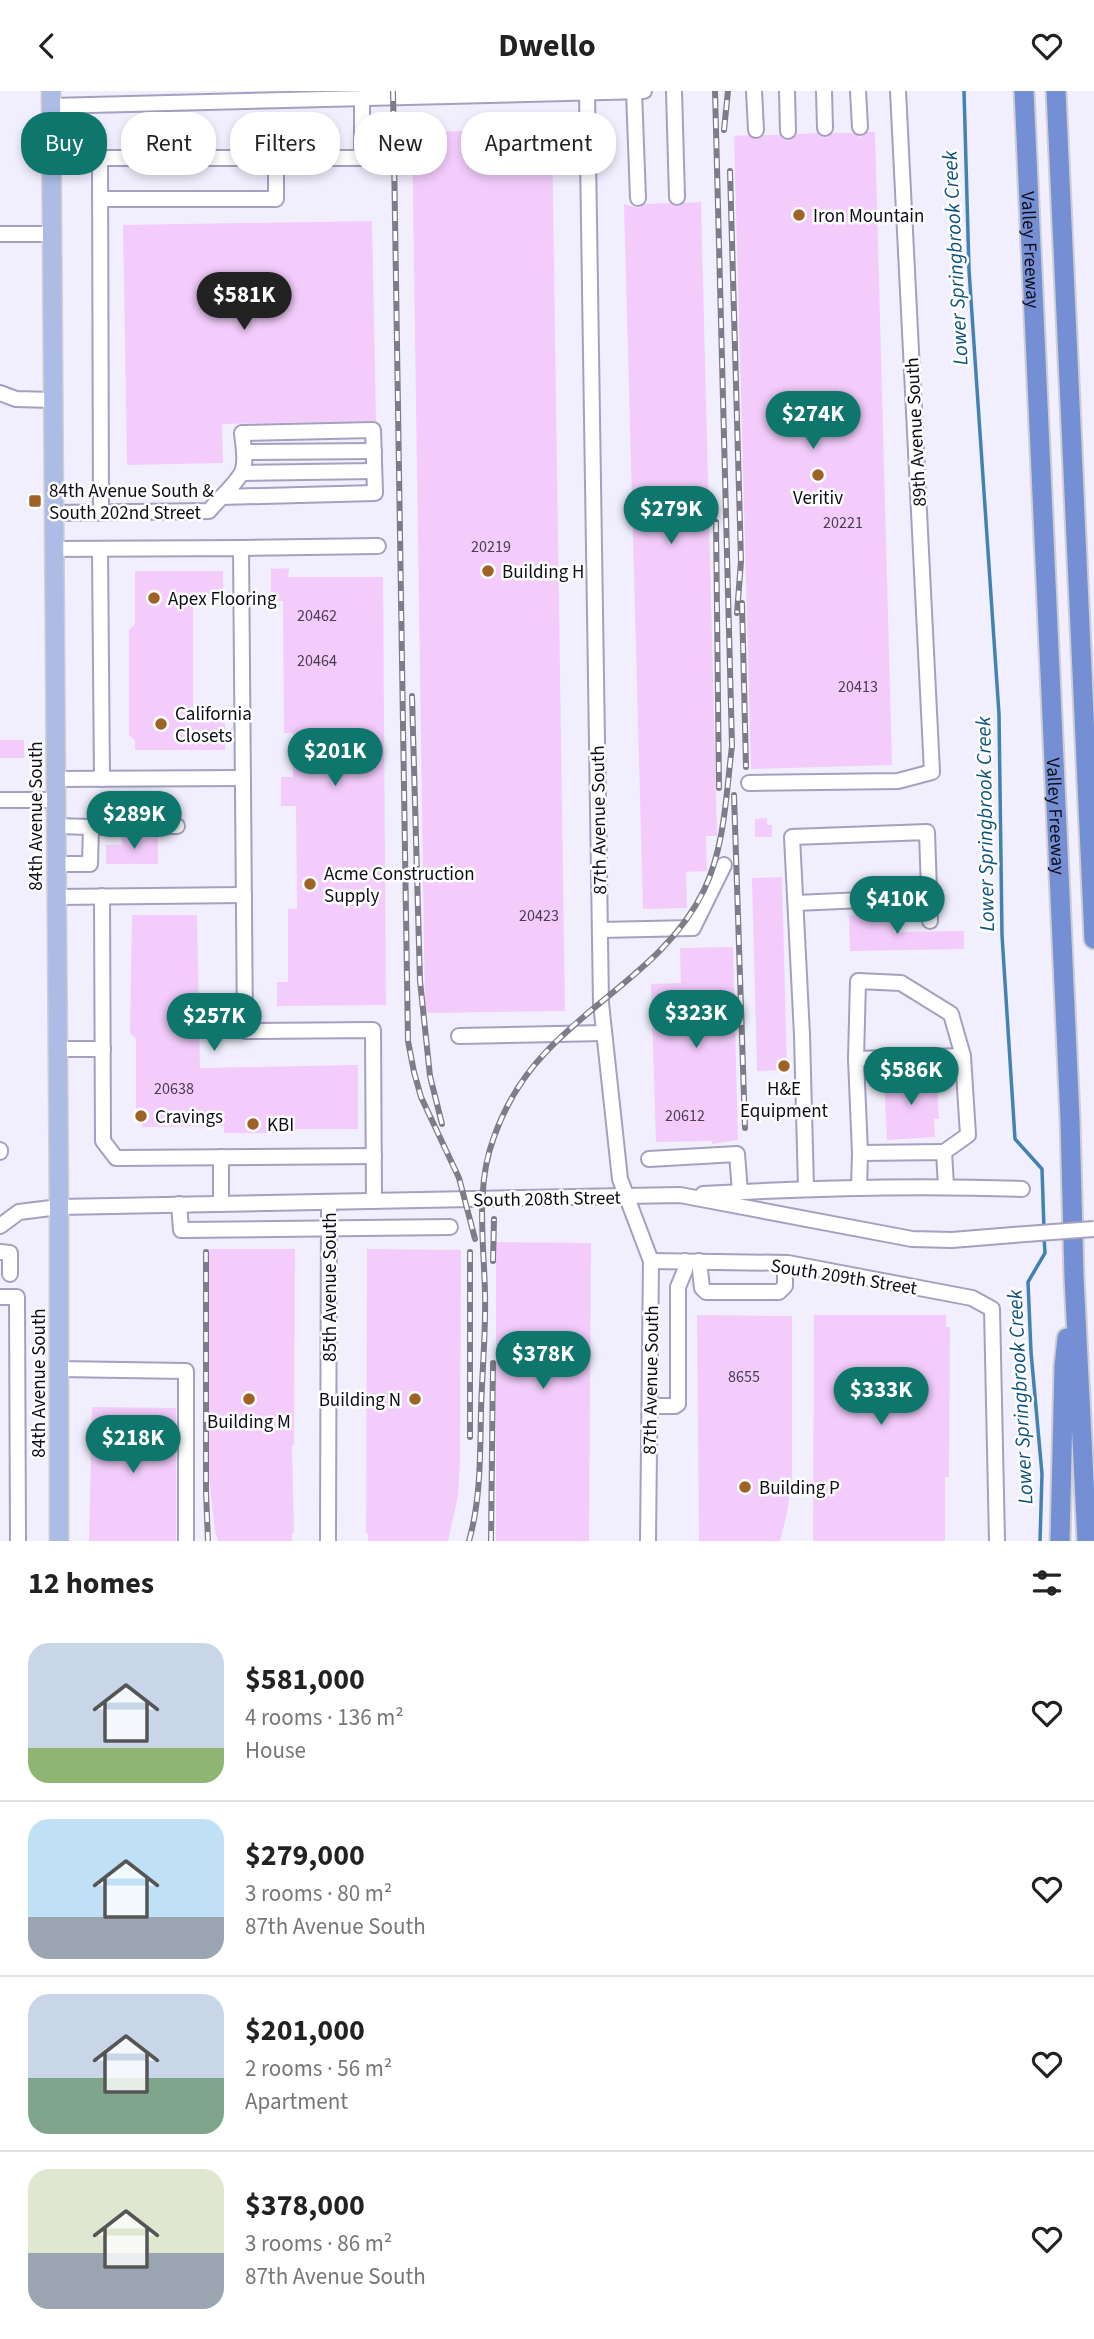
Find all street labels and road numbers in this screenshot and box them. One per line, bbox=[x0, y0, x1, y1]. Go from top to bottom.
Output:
street label: Valley Freeway bbox=[1014, 191, 1046, 309]
street label: 89th Avenue South bbox=[899, 357, 934, 507]
street label: 84th Avenue South bbox=[23, 741, 50, 891]
street label: 87th Avenue South bbox=[585, 745, 614, 895]
street label: Valley Freeway bbox=[1039, 757, 1071, 876]
street label: South 208th Street bbox=[473, 1185, 622, 1214]
street label: 85th Avenue South bbox=[317, 1212, 344, 1362]
street label: South 209th Street bbox=[769, 1253, 919, 1302]
street label: 87th Avenue South bbox=[637, 1305, 666, 1455]
street label: 84th Avenue South bbox=[26, 1308, 53, 1458]

